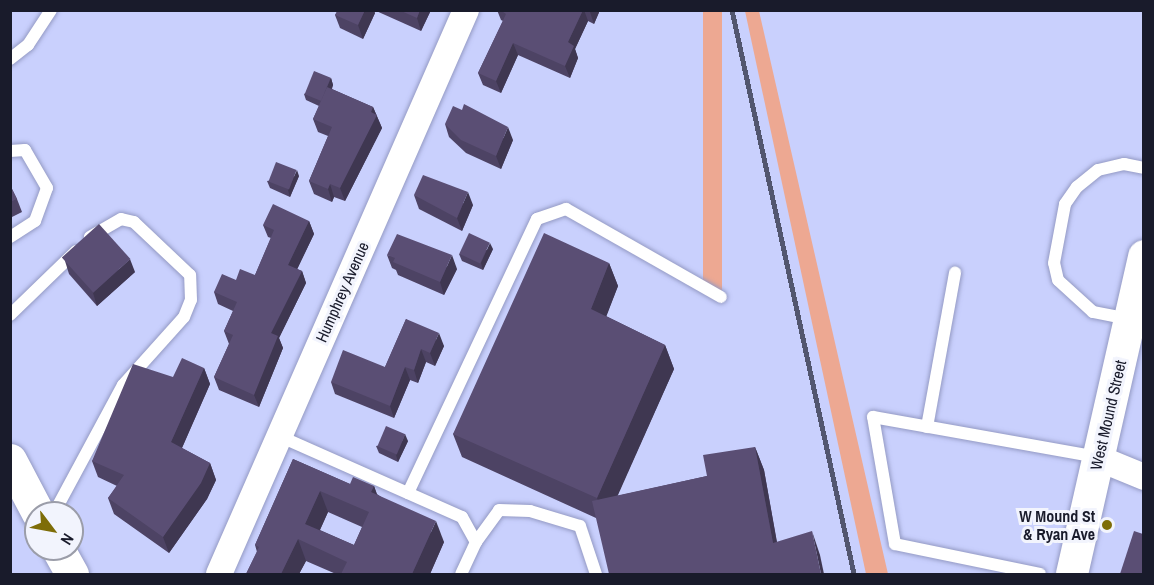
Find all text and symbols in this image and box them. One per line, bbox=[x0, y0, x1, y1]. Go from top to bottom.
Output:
street label: Humphrey Avenue bbox=[311, 239, 373, 345]
street label: West Mound Street bbox=[1086, 358, 1130, 472]
north arrow bbox=[24, 501, 84, 561]
place label: W Mound St & Ryan Ave bbox=[1019, 506, 1095, 544]
marker: W Mound St & Ryan Ave bbox=[1100, 518, 1114, 532]
text: N bbox=[56, 530, 79, 549]

